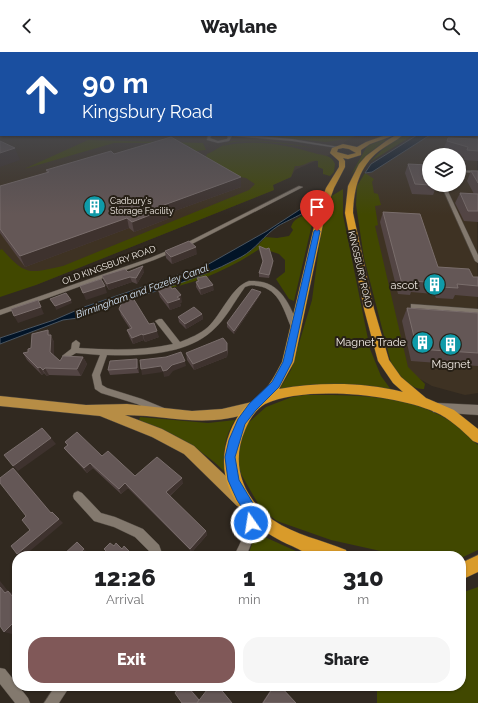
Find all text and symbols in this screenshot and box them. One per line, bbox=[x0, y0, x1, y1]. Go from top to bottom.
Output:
icon: back bbox=[16, 15, 38, 37]
icon: search bbox=[440, 15, 462, 37]
text: Waylane bbox=[201, 16, 277, 37]
text: 90 m bbox=[82, 67, 148, 100]
icon: ahead bbox=[16, 68, 68, 120]
text: Kingsbury Road bbox=[82, 101, 213, 122]
map controls bbox=[422, 148, 466, 192]
button: layers bbox=[422, 148, 466, 192]
pin bbox=[300, 190, 334, 231]
building icon: Cadbury's Storage Facility bbox=[82, 193, 108, 219]
place label: Cadbury's Storage Facility bbox=[110, 196, 174, 216]
icon: arrive bbox=[306, 196, 328, 218]
street label: KINGSBURY ROAD bbox=[346, 230, 374, 309]
street label: OLD KINGSBURY ROAD bbox=[61, 243, 158, 287]
water label: Birmingham and Fazeley Canal bbox=[74, 262, 210, 320]
building icon: ascot bbox=[421, 272, 447, 298]
place label: ascot bbox=[391, 279, 418, 292]
building icon: Magnet Trade bbox=[409, 329, 435, 355]
building icon: Magnet bbox=[438, 331, 464, 357]
place label: Magnet Trade bbox=[336, 336, 407, 349]
place label: Magnet bbox=[432, 358, 471, 371]
position arrow bbox=[230, 502, 272, 544]
text: 12:26 bbox=[94, 563, 156, 592]
text: 1 bbox=[243, 563, 256, 592]
text: 310 bbox=[343, 563, 384, 592]
text: Arrival bbox=[106, 592, 144, 607]
text: min bbox=[238, 592, 260, 607]
text: m bbox=[357, 592, 369, 607]
button: Exit bbox=[28, 637, 235, 683]
button: Share bbox=[243, 637, 450, 683]

